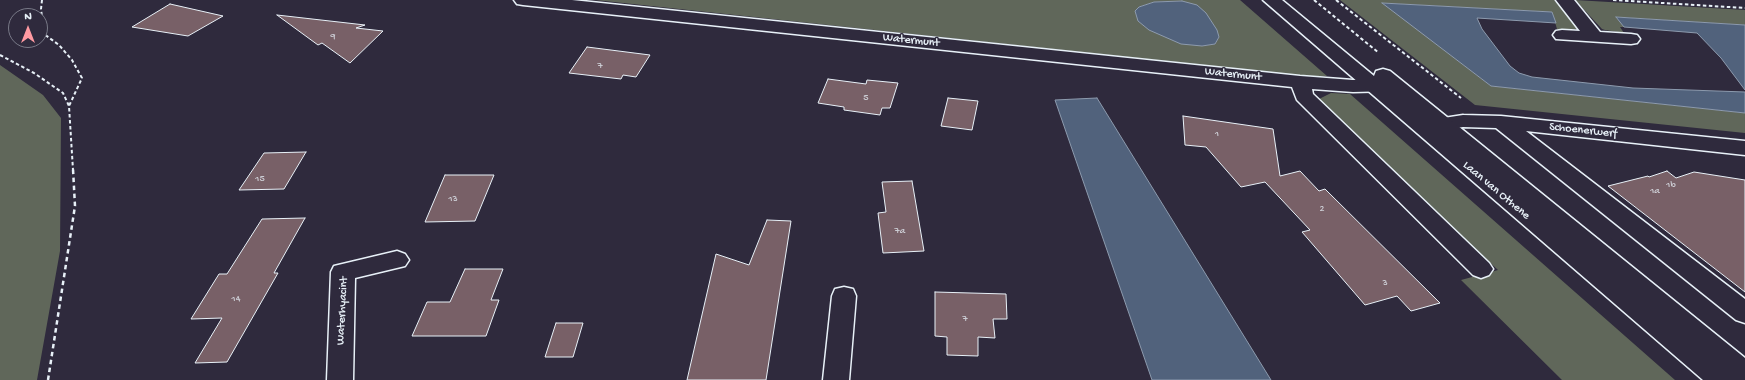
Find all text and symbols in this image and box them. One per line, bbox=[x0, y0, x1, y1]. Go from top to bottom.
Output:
north arrow bbox=[8, 8, 48, 48]
text: N bbox=[24, 11, 32, 23]
house number: 9 bbox=[330, 31, 336, 43]
street label: Watermunt bbox=[882, 31, 940, 51]
house number: 7 bbox=[597, 60, 603, 72]
street label: Watermunt bbox=[1204, 65, 1262, 85]
house number: 5 bbox=[863, 92, 869, 104]
street label: Schoenerwerf bbox=[1548, 120, 1618, 142]
house number: 1 bbox=[1215, 128, 1219, 140]
street label: Laan van Othene bbox=[1459, 159, 1533, 223]
house number: 15 bbox=[255, 173, 265, 185]
house number: 1b bbox=[1666, 179, 1676, 191]
house number: 1a bbox=[1650, 185, 1660, 197]
house number: 13 bbox=[448, 193, 458, 205]
house number: 2 bbox=[1320, 203, 1324, 215]
house number: 7a bbox=[895, 225, 905, 237]
street label: Waterhyacint bbox=[334, 276, 352, 346]
house number: 3 bbox=[1382, 277, 1388, 289]
house number: 14 bbox=[232, 293, 240, 305]
house number: 7 bbox=[962, 313, 968, 325]

